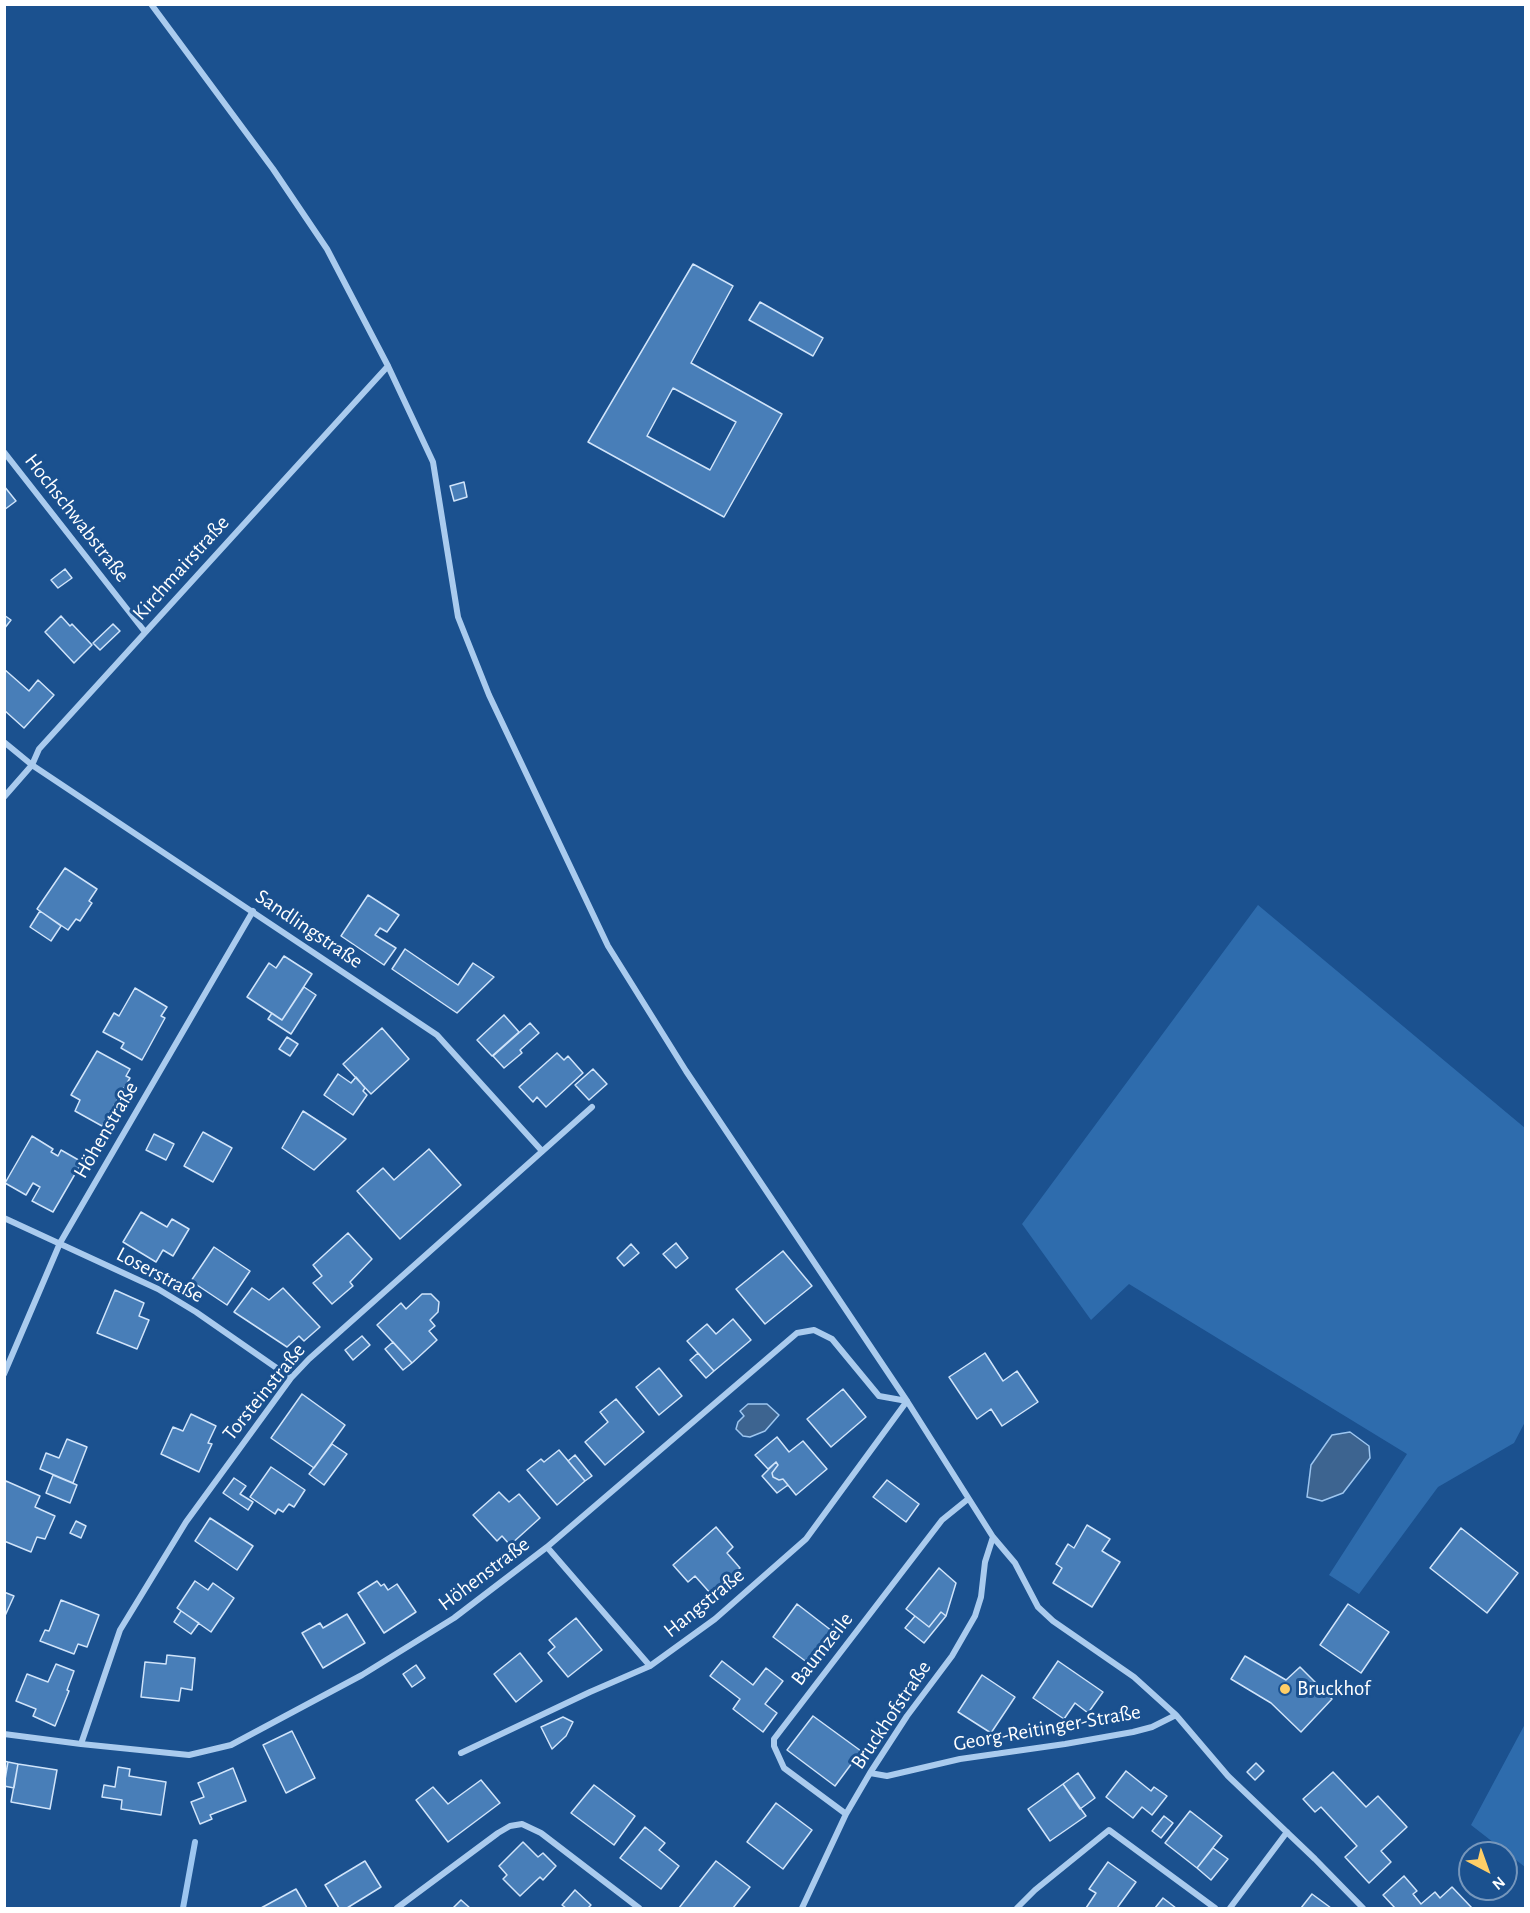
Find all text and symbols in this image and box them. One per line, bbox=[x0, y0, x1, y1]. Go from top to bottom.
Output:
street label: Hochschwabstraße bbox=[19, 449, 135, 587]
street label: Kirchmairstraße bbox=[127, 510, 235, 626]
street label: Sandlingstraße bbox=[251, 884, 367, 974]
street label: Höhenstraße bbox=[68, 1077, 144, 1183]
street label: Loserstraße bbox=[112, 1242, 208, 1308]
street label: Torsteinstraße bbox=[217, 1338, 311, 1446]
street label: Höhenstraße bbox=[433, 1532, 535, 1616]
street label: Hangstraße bbox=[659, 1563, 749, 1643]
street label: Baumzeile bbox=[786, 1607, 858, 1691]
street label: Bruckhofstraße bbox=[845, 1656, 937, 1774]
place label: Bruckhof bbox=[1297, 1676, 1370, 1702]
marker: Bruckhof bbox=[1278, 1682, 1292, 1696]
street label: Georg-Reitinger-Straße bbox=[951, 1699, 1143, 1757]
north arrow bbox=[1458, 1841, 1518, 1901]
text: N bbox=[1489, 1873, 1508, 1893]

